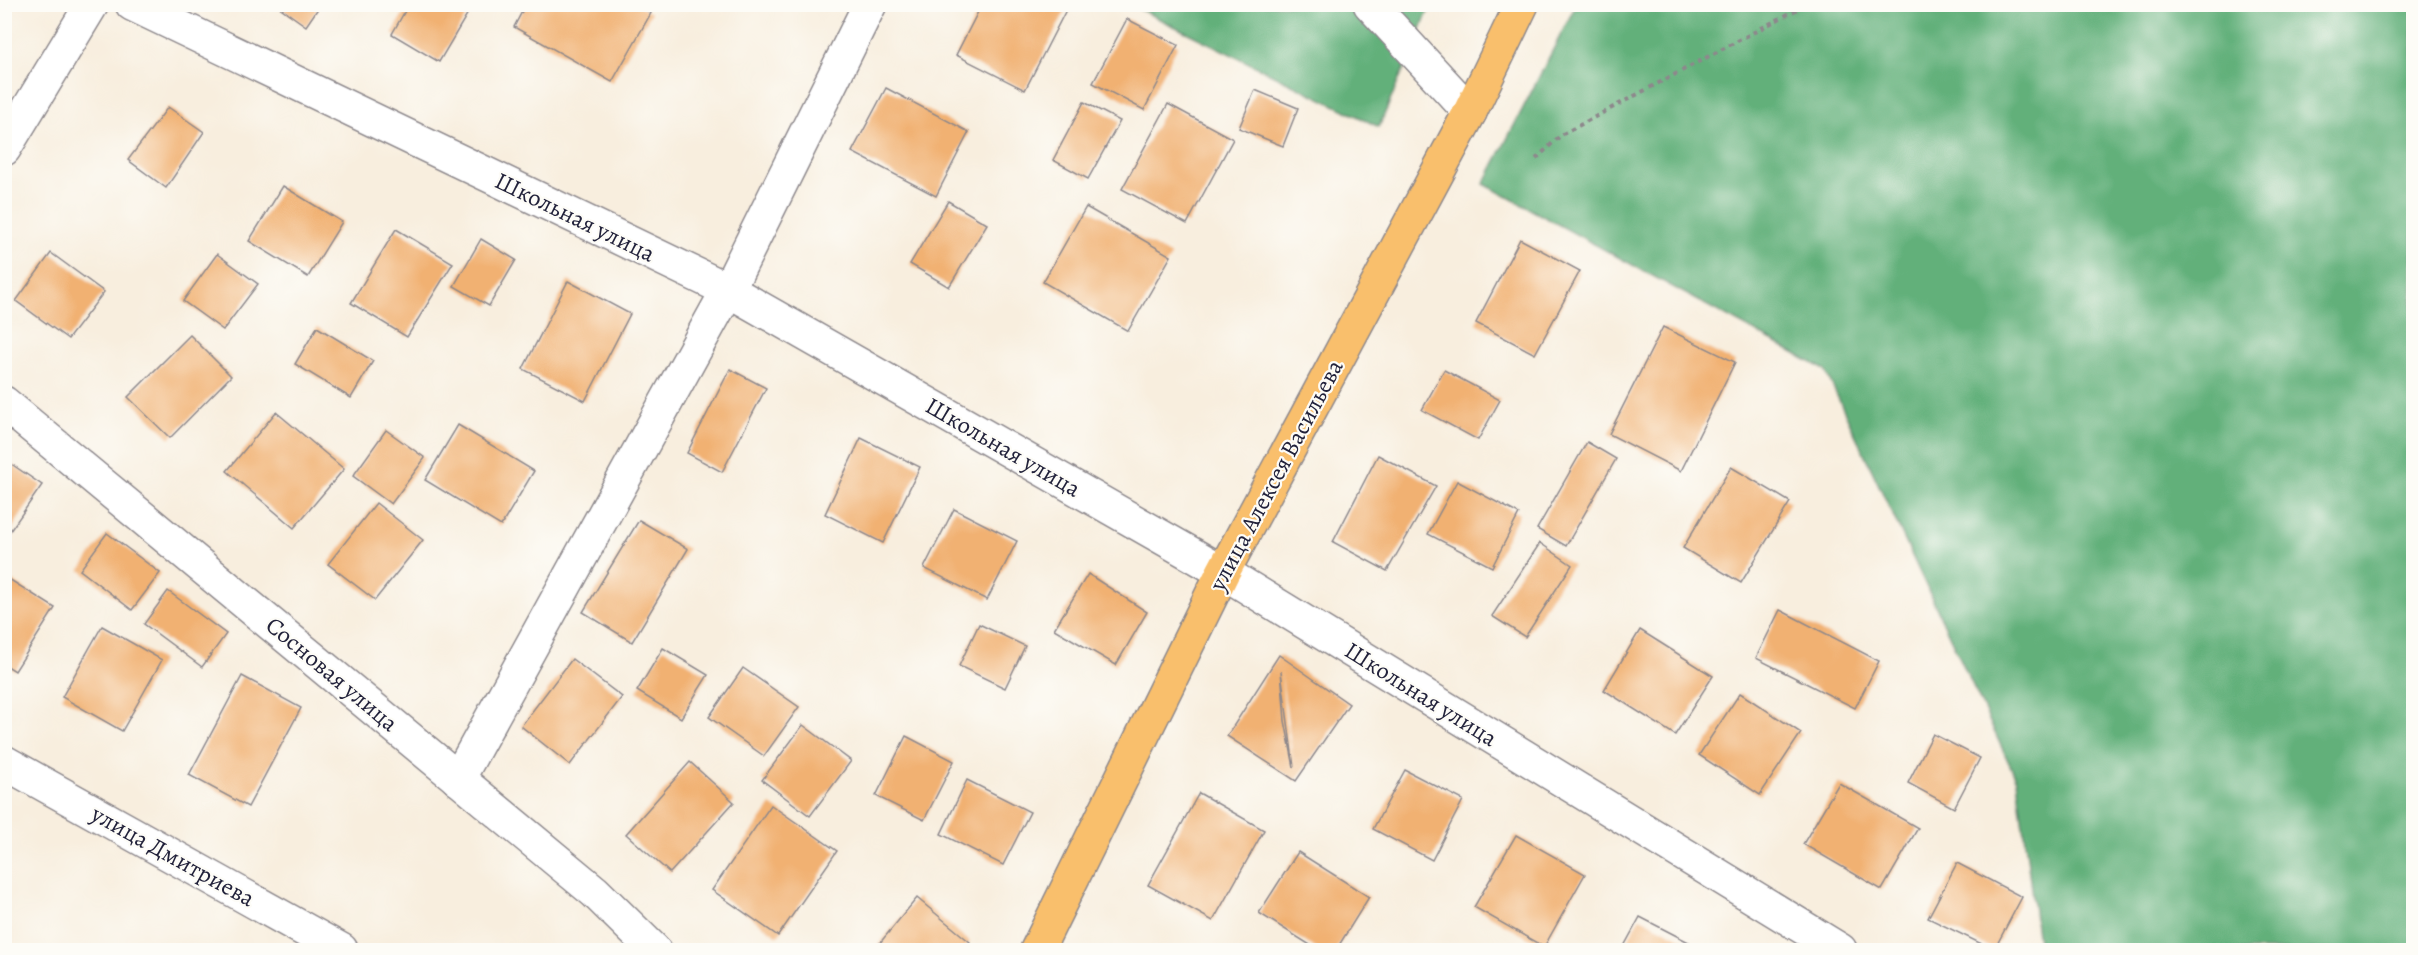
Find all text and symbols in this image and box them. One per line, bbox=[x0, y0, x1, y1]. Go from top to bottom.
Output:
street label: Школьная улица bbox=[490, 164, 660, 270]
street label: улица Алексея Васильева bbox=[1201, 354, 1351, 597]
street label: Школьная улица bbox=[919, 390, 1087, 504]
street label: Сосновая улица bbox=[259, 609, 405, 739]
street label: Школьная улица bbox=[1339, 634, 1503, 754]
street label: улица Дмитриева bbox=[85, 797, 260, 914]

